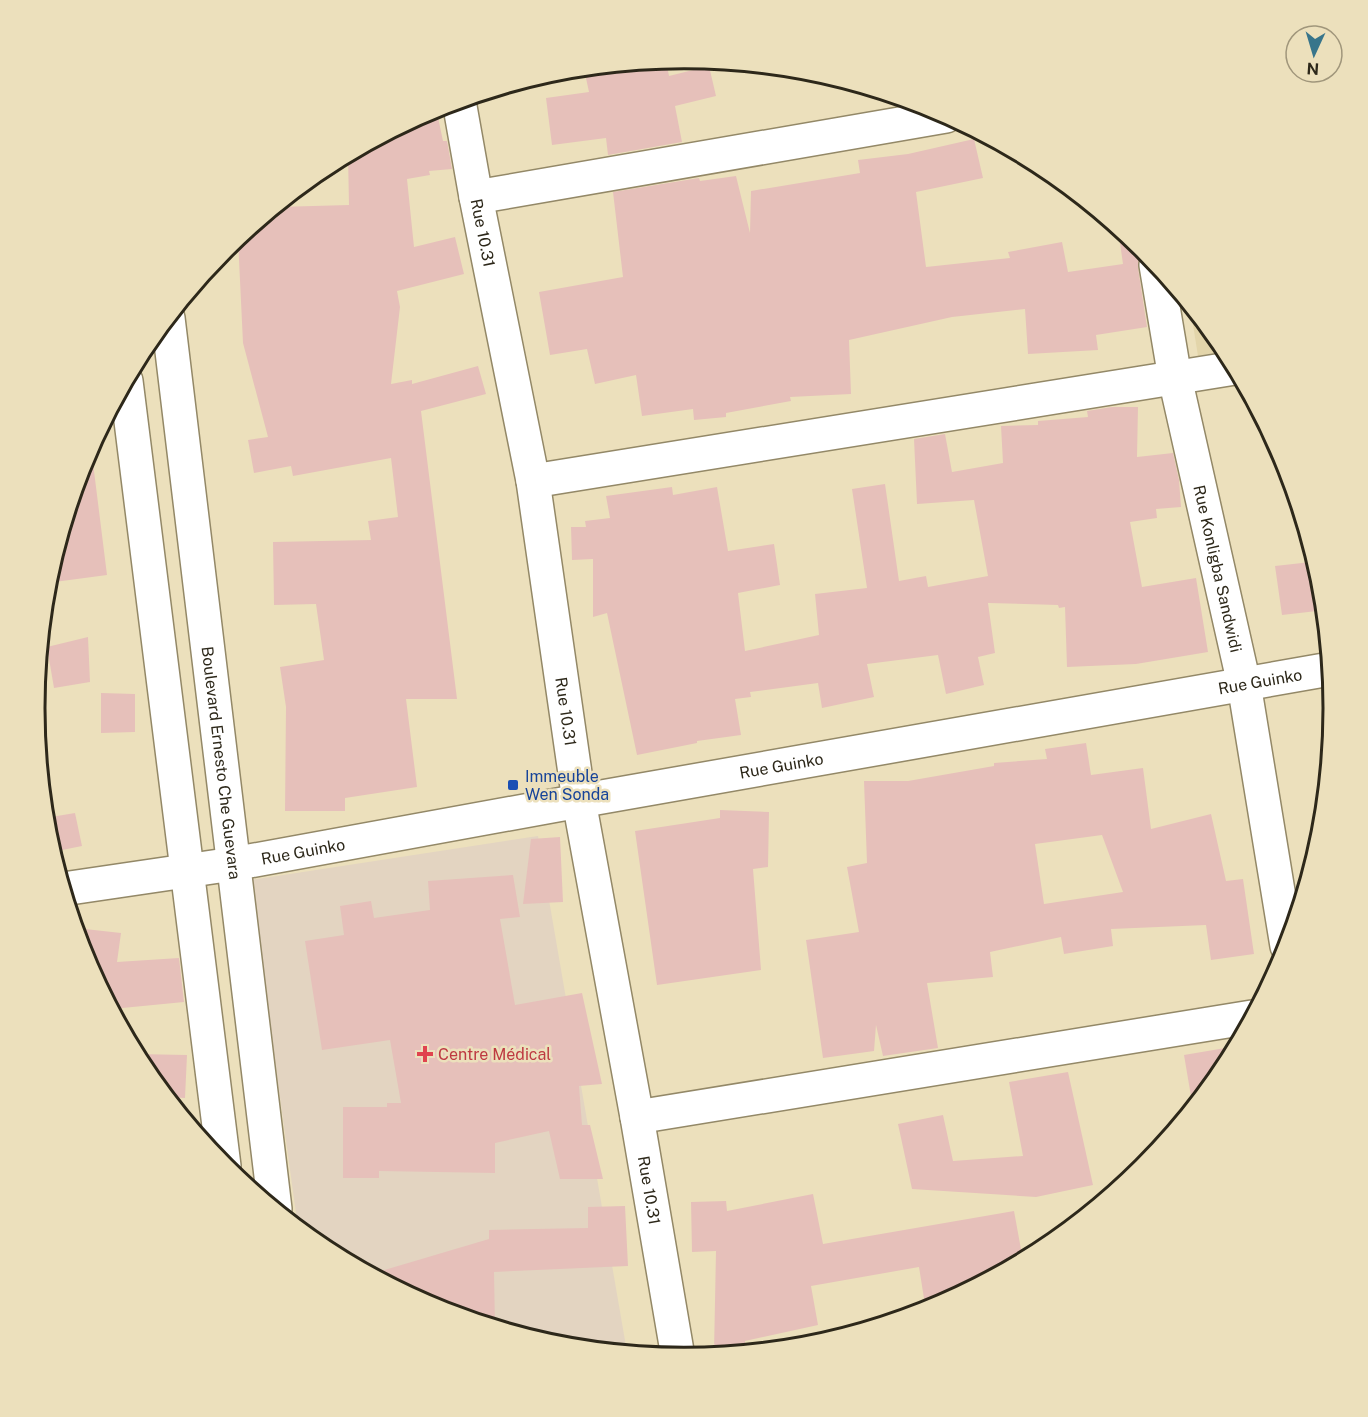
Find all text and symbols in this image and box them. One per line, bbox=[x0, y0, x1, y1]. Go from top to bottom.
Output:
north arrow bbox=[1284, 24, 1344, 84]
text: N bbox=[1306, 59, 1320, 78]
street label: Rue 10.31 bbox=[467, 197, 499, 269]
street label: Rue Konligba Sandwidi bbox=[1190, 483, 1246, 654]
street label: Boulevard Ernesto Che Guevara bbox=[198, 645, 245, 880]
street label: Rue Guinko bbox=[1217, 665, 1304, 698]
street label: Rue 10.31 bbox=[552, 676, 580, 747]
street label: Rue Guinko bbox=[738, 749, 825, 782]
place label: Immeuble Wen Sonda bbox=[525, 767, 609, 804]
marker: Immeuble Wen Sonda bbox=[506, 778, 520, 792]
street label: Rue Guinko bbox=[260, 834, 347, 868]
marker: Centre Médical bbox=[416, 1045, 434, 1063]
place label: Centre Médical bbox=[438, 1045, 551, 1064]
street label: Rue 10.31 bbox=[634, 1154, 665, 1226]

